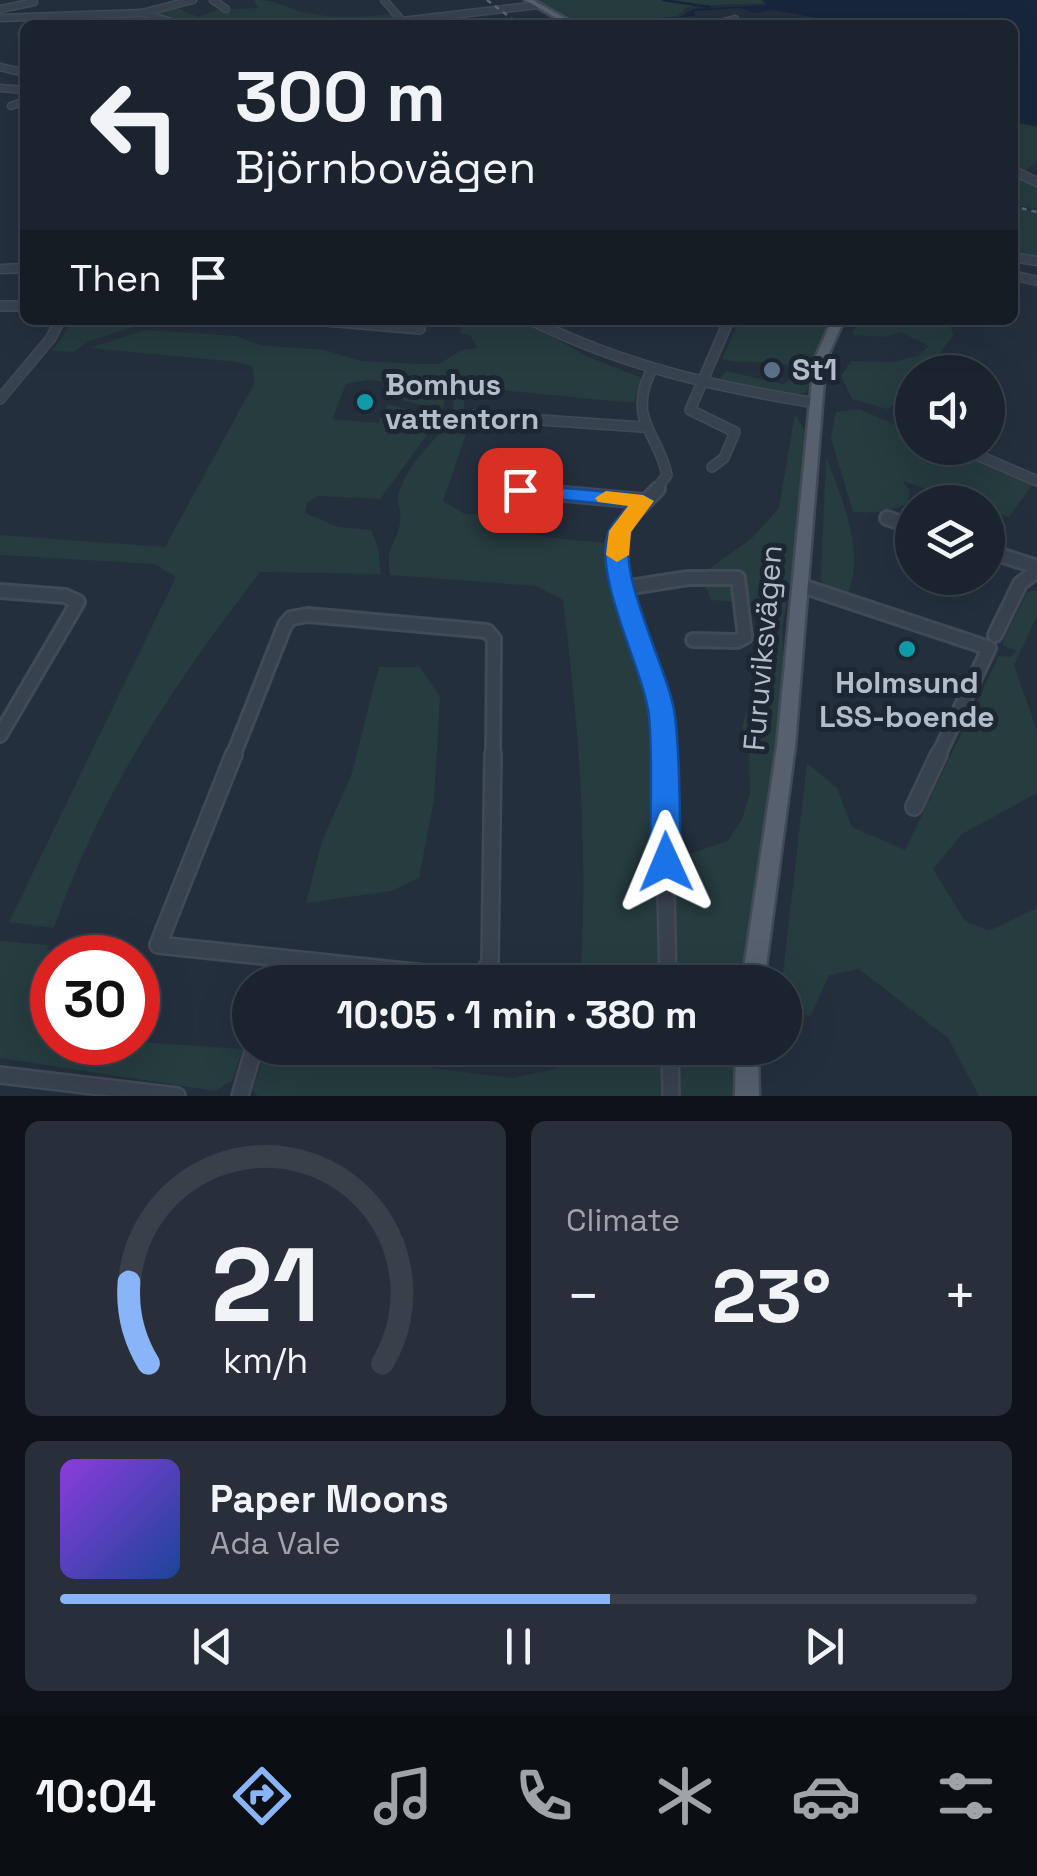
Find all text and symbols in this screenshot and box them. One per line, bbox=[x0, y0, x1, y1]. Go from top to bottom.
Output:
text: 300 m bbox=[235, 52, 446, 141]
icon: left bbox=[70, 60, 200, 190]
text: Björnbovägen bbox=[235, 139, 536, 196]
icon: arrive bbox=[181, 250, 236, 305]
text: Then bbox=[70, 254, 161, 302]
place label: St1 bbox=[792, 350, 837, 389]
map controls bbox=[895, 355, 1005, 595]
button: sound bbox=[895, 355, 1005, 465]
marker: St1 bbox=[761, 359, 783, 381]
place label: Bomhus vattentorn bbox=[385, 365, 539, 438]
marker: Bomhus vattentorn bbox=[354, 391, 376, 413]
pin bbox=[478, 448, 563, 533]
icon: arrive bbox=[493, 463, 548, 518]
button: layers bbox=[895, 485, 1005, 595]
street label: Furuviksvägen bbox=[734, 543, 791, 753]
marker: Holmsund LSS-boende bbox=[896, 638, 918, 660]
place label: Holmsund LSS-boende bbox=[819, 663, 995, 736]
position arrow bbox=[614, 810, 718, 914]
speed limit sign: 30 bbox=[30, 935, 160, 1065]
text: 10:05 · 1 min · 380 m bbox=[336, 991, 698, 1039]
text: Climate bbox=[566, 1200, 680, 1240]
text: 21 bbox=[211, 1219, 320, 1351]
text: 23° bbox=[712, 1248, 831, 1344]
text: − bbox=[566, 1261, 600, 1331]
text: + bbox=[943, 1261, 977, 1331]
text: km/h bbox=[223, 1338, 308, 1383]
text: Paper Moons bbox=[210, 1475, 449, 1523]
text: Ada Vale bbox=[210, 1523, 341, 1563]
icon: previous bbox=[185, 1619, 240, 1674]
icon: pause bbox=[491, 1619, 546, 1674]
icon: next bbox=[797, 1619, 852, 1674]
icon: directions bbox=[227, 1761, 297, 1831]
icon: music bbox=[368, 1761, 438, 1831]
icon: phone bbox=[509, 1761, 579, 1831]
icon: climate bbox=[650, 1761, 720, 1831]
icon: car bbox=[791, 1761, 861, 1831]
icon: filters bbox=[931, 1761, 1001, 1831]
text: 10:04 bbox=[35, 1768, 156, 1825]

